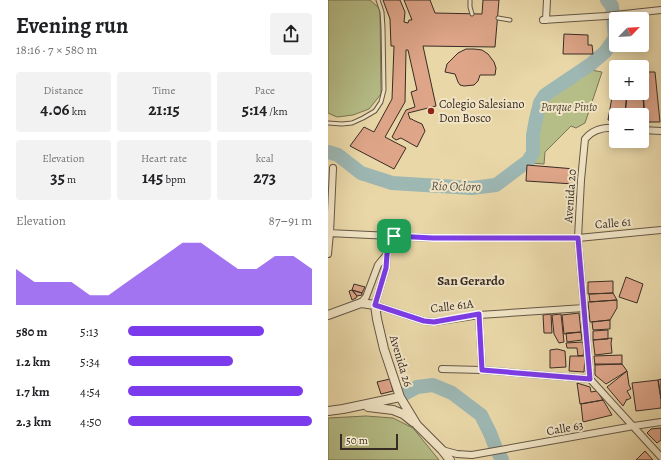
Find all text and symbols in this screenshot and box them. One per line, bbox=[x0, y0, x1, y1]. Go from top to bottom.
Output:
text: Evening run bbox=[16, 11, 128, 41]
north arrow bbox=[609, 12, 649, 52]
map controls bbox=[609, 12, 649, 148]
button: share bbox=[270, 13, 312, 55]
text: 18:16 · 7 × 580 m bbox=[16, 41, 97, 58]
button: + bbox=[609, 60, 649, 100]
text: Distance bbox=[44, 83, 83, 98]
text: Time bbox=[153, 83, 175, 98]
text: Pace bbox=[254, 83, 275, 98]
place label: Colegio Salesiano Don Bosco bbox=[439, 96, 525, 126]
text: 4.06 bbox=[40, 98, 70, 121]
text: 21:15 bbox=[148, 98, 180, 121]
text: 5:14 bbox=[242, 98, 267, 121]
park label: Parque Pinto bbox=[541, 99, 597, 115]
text: km bbox=[70, 104, 86, 119]
text: /km bbox=[267, 104, 288, 119]
marker: Colegio Salesiano Don Bosco bbox=[426, 106, 436, 116]
button: − bbox=[609, 108, 649, 148]
text: Elevation bbox=[42, 151, 84, 166]
text: Heart rate bbox=[141, 151, 187, 166]
text: kcal bbox=[256, 151, 273, 166]
text: 35 bbox=[50, 166, 65, 189]
text: 145 bbox=[142, 166, 163, 189]
text: 273 bbox=[253, 166, 276, 189]
street label: Avenida 20 bbox=[560, 169, 580, 224]
text: m bbox=[65, 172, 76, 187]
text: bpm bbox=[163, 172, 186, 187]
water label: Río Ocloro bbox=[431, 177, 481, 195]
text: Elevation bbox=[16, 212, 66, 229]
text: 87–91 m bbox=[269, 212, 312, 229]
street label: Calle 61 bbox=[594, 213, 632, 233]
pin bbox=[377, 219, 411, 253]
icon: arrive bbox=[383, 225, 405, 247]
district label: San Gerardo bbox=[437, 272, 505, 289]
street label: Calle 61A bbox=[429, 295, 475, 317]
text: 580 m bbox=[16, 323, 48, 340]
text: 5:13 bbox=[80, 323, 99, 340]
street label: Avenida 26 bbox=[385, 332, 417, 389]
text: 1.2 km bbox=[16, 353, 50, 370]
text: 5:34 bbox=[80, 353, 100, 370]
text: 1.7 km bbox=[16, 383, 50, 400]
text: 4:54 bbox=[80, 383, 100, 400]
text: 2.3 km bbox=[16, 413, 51, 430]
text: 4:50 bbox=[80, 413, 102, 430]
street label: Calle 63 bbox=[545, 417, 585, 439]
scale bar bbox=[340, 432, 398, 451]
text: 50 m bbox=[346, 433, 368, 448]

